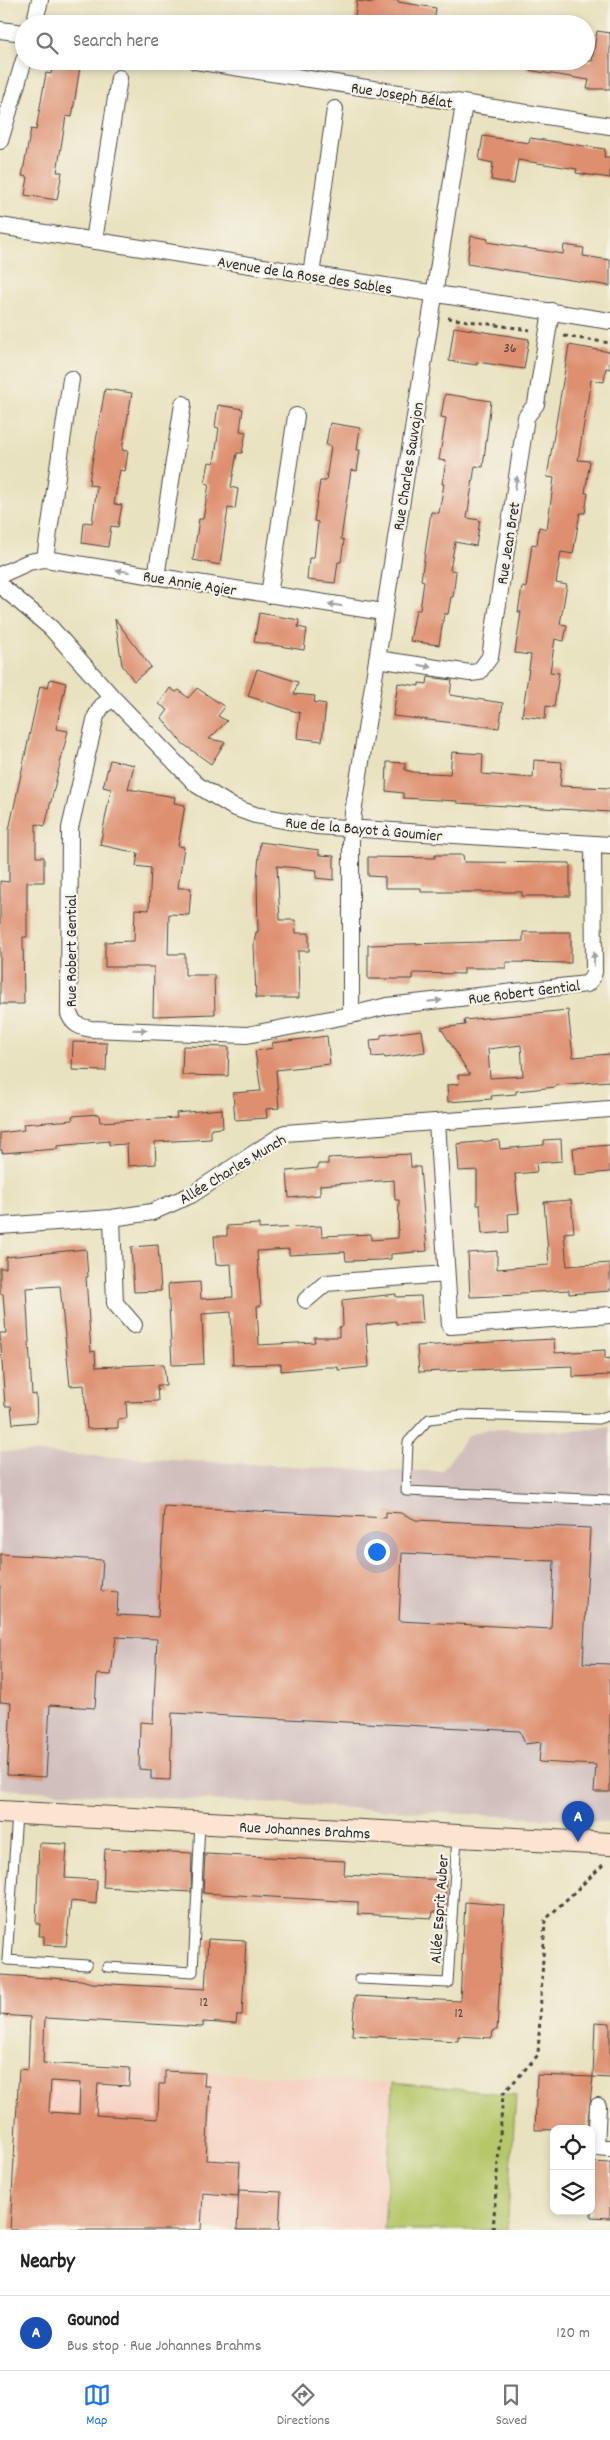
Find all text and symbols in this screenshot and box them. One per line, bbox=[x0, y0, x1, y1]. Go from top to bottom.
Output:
search box bbox=[15, 15, 595, 70]
icon: search bbox=[33, 29, 61, 57]
text: Search here bbox=[73, 29, 159, 56]
street label: Rue Joseph Bélat bbox=[349, 77, 454, 116]
street label: Avenue de la Rose des Sables bbox=[215, 251, 394, 302]
house number: 36 bbox=[503, 339, 517, 359]
street label: Rue Charles Sauvajon bbox=[388, 401, 431, 532]
one-way arrow bbox=[513, 475, 521, 491]
street label: Rue Jean Bret bbox=[492, 500, 527, 586]
street label: Rue Annie Agier bbox=[141, 566, 238, 603]
one-way arrow bbox=[115, 567, 131, 575]
one-way arrow bbox=[327, 601, 343, 609]
one-way arrow bbox=[417, 662, 433, 670]
street label: Rue de la Bayot à Goumier bbox=[284, 812, 443, 849]
street label: Rue Robert Gential bbox=[61, 895, 84, 1007]
one-way arrow bbox=[590, 951, 598, 967]
street label: Rue Robert Gential bbox=[467, 975, 582, 1012]
one-way arrow bbox=[428, 997, 444, 1005]
one-way arrow bbox=[132, 1027, 148, 1035]
street label: Allée Charles Munch bbox=[175, 1129, 291, 1211]
your location bbox=[364, 1539, 390, 1565]
pin: A bbox=[562, 1801, 594, 1842]
street label: Rue Johannes Brahms bbox=[239, 1817, 371, 1846]
street label: Allée Esprit Auber bbox=[425, 1854, 456, 1964]
house number: 12 bbox=[199, 1993, 209, 2013]
house number: 12 bbox=[454, 2004, 464, 2024]
map controls bbox=[550, 2125, 595, 2215]
button: locate bbox=[550, 2125, 595, 2170]
button: layers bbox=[550, 2170, 595, 2215]
text: Nearby bbox=[20, 2248, 75, 2278]
text: Gounod bbox=[67, 2308, 119, 2335]
text: A bbox=[32, 2322, 40, 2345]
text: 120 m bbox=[556, 2322, 590, 2345]
text: Bus stop · Rue Johannes Brahms bbox=[67, 2335, 261, 2358]
tab: Map bbox=[83, 2381, 111, 2431]
tab: Directions bbox=[277, 2381, 330, 2431]
tab: Saved bbox=[496, 2381, 527, 2431]

